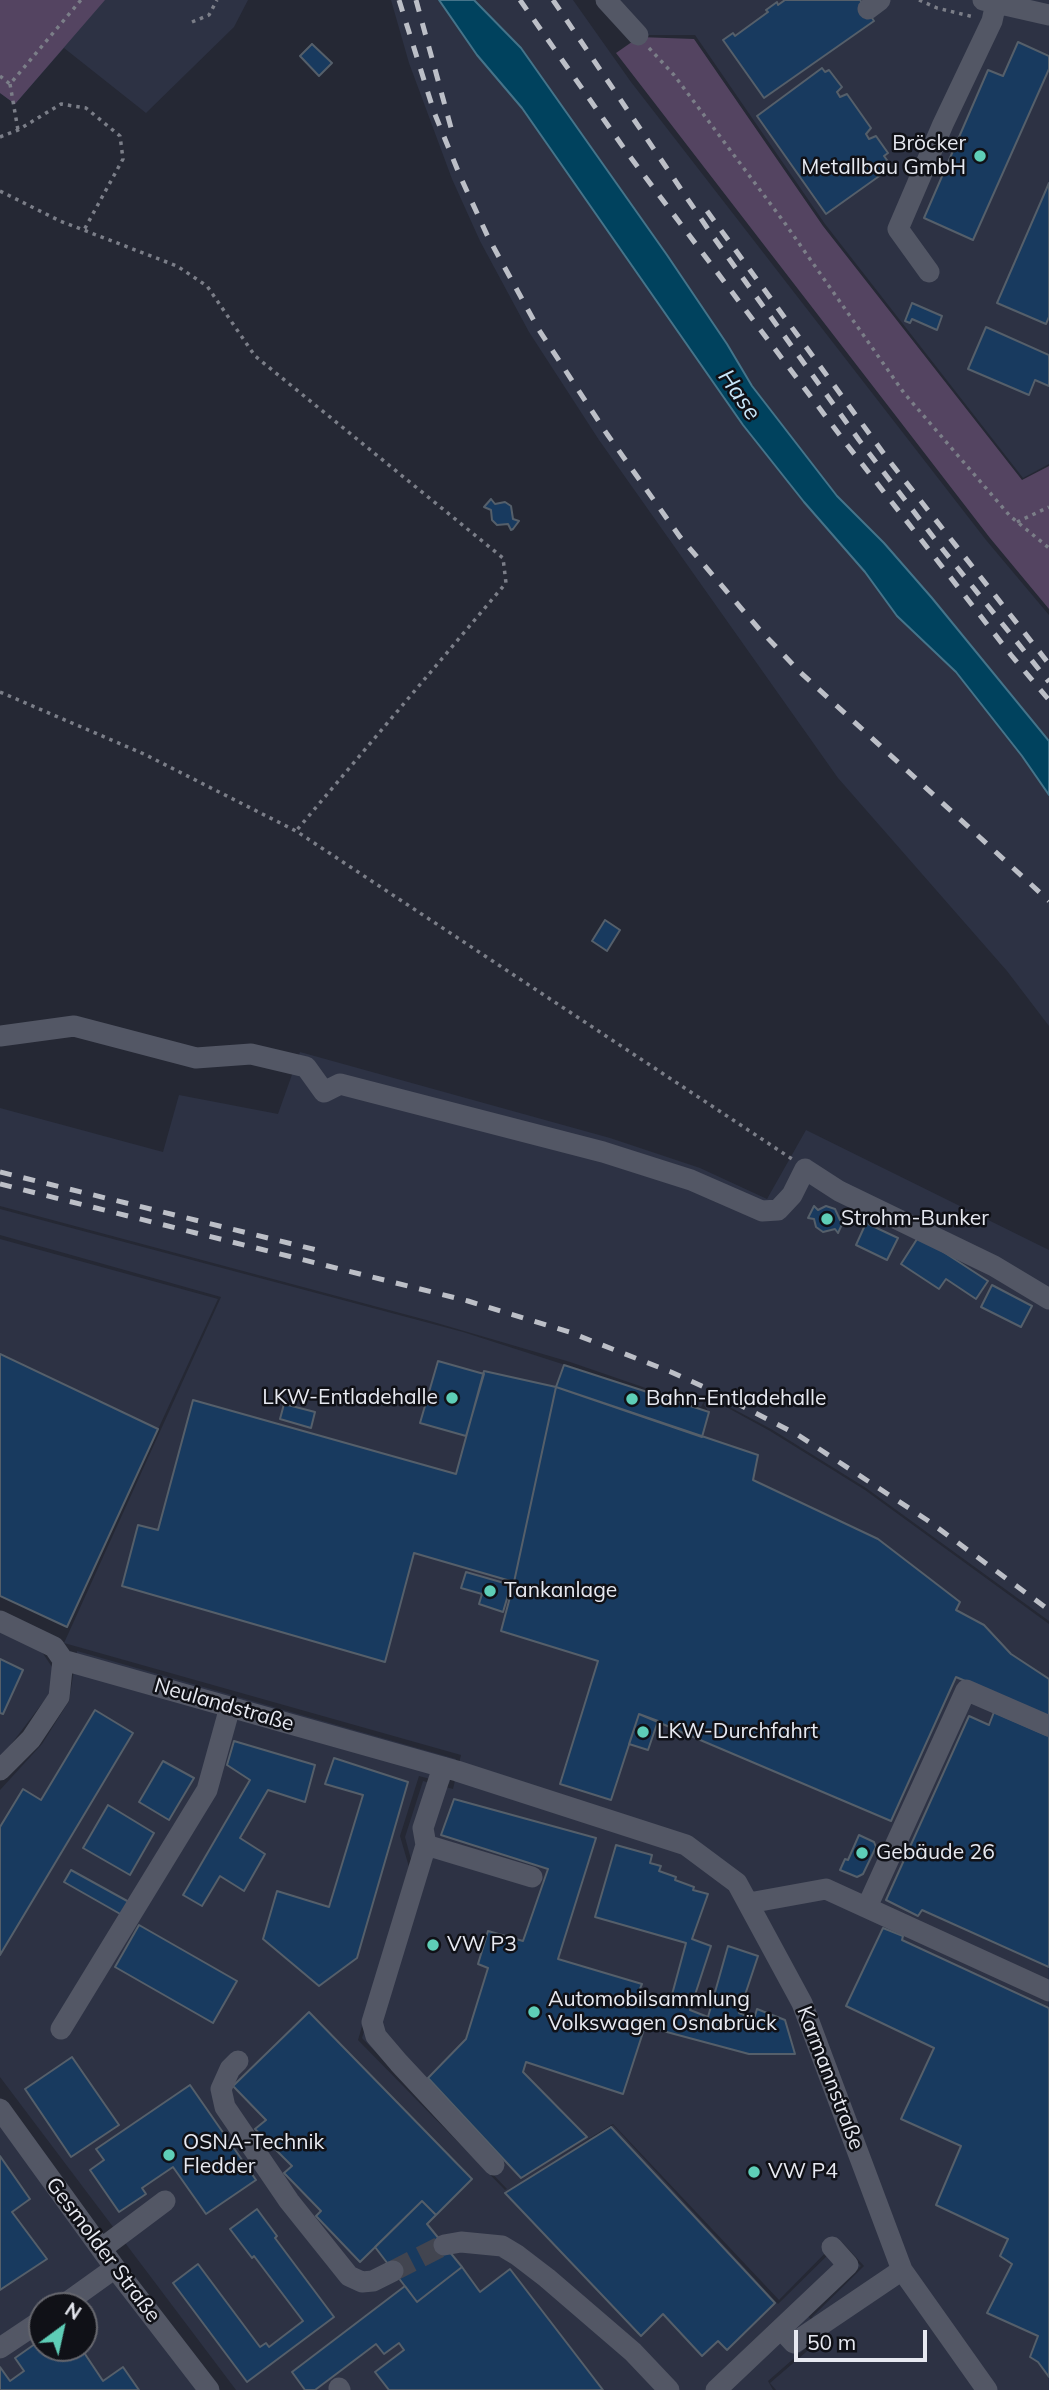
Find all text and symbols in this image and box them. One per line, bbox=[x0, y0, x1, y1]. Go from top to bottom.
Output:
place label: Bröcker Metallbau GmbH bbox=[801, 131, 966, 181]
marker: Bröcker Metallbau GmbH bbox=[972, 148, 988, 164]
water label: Hase bbox=[712, 364, 766, 426]
place label: Strohm-Bunker bbox=[841, 1206, 989, 1232]
marker: Strohm-Bunker bbox=[819, 1211, 835, 1227]
place label: LKW-Entladehalle bbox=[262, 1385, 438, 1411]
place label: Bahn-Entladehalle bbox=[646, 1386, 826, 1412]
marker: LKW-Entladehalle bbox=[444, 1390, 460, 1406]
marker: Bahn-Entladehalle bbox=[624, 1391, 640, 1407]
place label: Tankanlage bbox=[504, 1578, 617, 1604]
marker: Tankanlage bbox=[482, 1583, 498, 1599]
street label: Neulandstraße bbox=[151, 1673, 297, 1737]
place label: LKW-Durchfahrt bbox=[657, 1719, 818, 1745]
marker: LKW-Durchfahrt bbox=[635, 1724, 651, 1740]
place label: Gebäude 26 bbox=[876, 1840, 995, 1866]
marker: Gebäude 26 bbox=[854, 1845, 870, 1861]
place label: VW P3 bbox=[447, 1932, 517, 1958]
marker: VW P3 bbox=[425, 1937, 441, 1953]
place label: Automobilsammlung Volkswagen Osnabrück bbox=[548, 1987, 777, 2037]
street label: Karmannstraße bbox=[791, 2003, 869, 2153]
marker: Automobilsammlung Volkswagen Osnabrück bbox=[526, 2004, 542, 2020]
place label: OSNA-Technik Fledder bbox=[183, 2130, 324, 2180]
marker: OSNA-Technik Fledder bbox=[161, 2147, 177, 2163]
place label: VW P4 bbox=[768, 2159, 838, 2185]
marker: VW P4 bbox=[746, 2164, 762, 2180]
street label: Gesmolder Straße bbox=[40, 2173, 166, 2327]
north arrow bbox=[28, 2292, 98, 2362]
text: N bbox=[61, 2297, 86, 2325]
scale bar bbox=[797, 2316, 930, 2360]
text: 50 m bbox=[807, 2329, 856, 2355]

